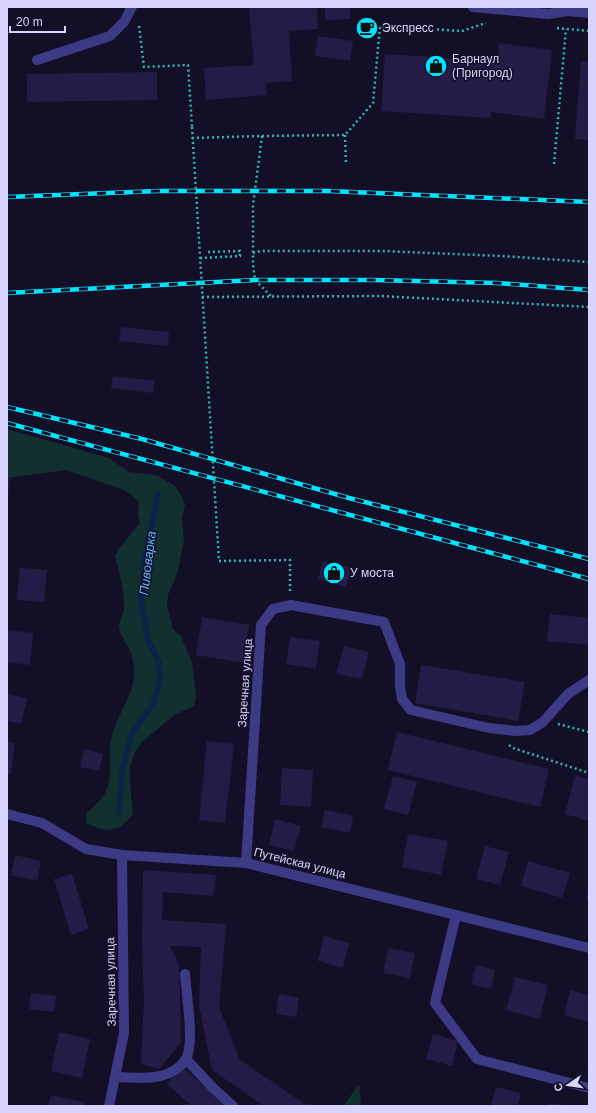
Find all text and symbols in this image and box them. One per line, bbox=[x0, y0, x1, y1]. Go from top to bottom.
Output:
scale bar bbox=[10, 8, 65, 34]
text: 20 m bbox=[16, 15, 43, 29]
cafe icon: Экспресс bbox=[354, 15, 380, 41]
place label: Экспресс bbox=[382, 21, 434, 35]
place label: Барнаул (Пригород) bbox=[452, 52, 513, 80]
shop icon: Барнаул (Пригород) bbox=[423, 53, 449, 79]
water label: Пивоварка bbox=[136, 530, 159, 596]
shop icon: У моста bbox=[321, 560, 347, 586]
place label: У моста bbox=[350, 566, 394, 580]
street label: Заречная улица bbox=[235, 638, 255, 728]
street label: Путейская улица bbox=[253, 845, 348, 881]
street label: Заречная улица bbox=[103, 937, 119, 1027]
north arrow bbox=[548, 1065, 588, 1105]
text: С bbox=[552, 1082, 565, 1092]

